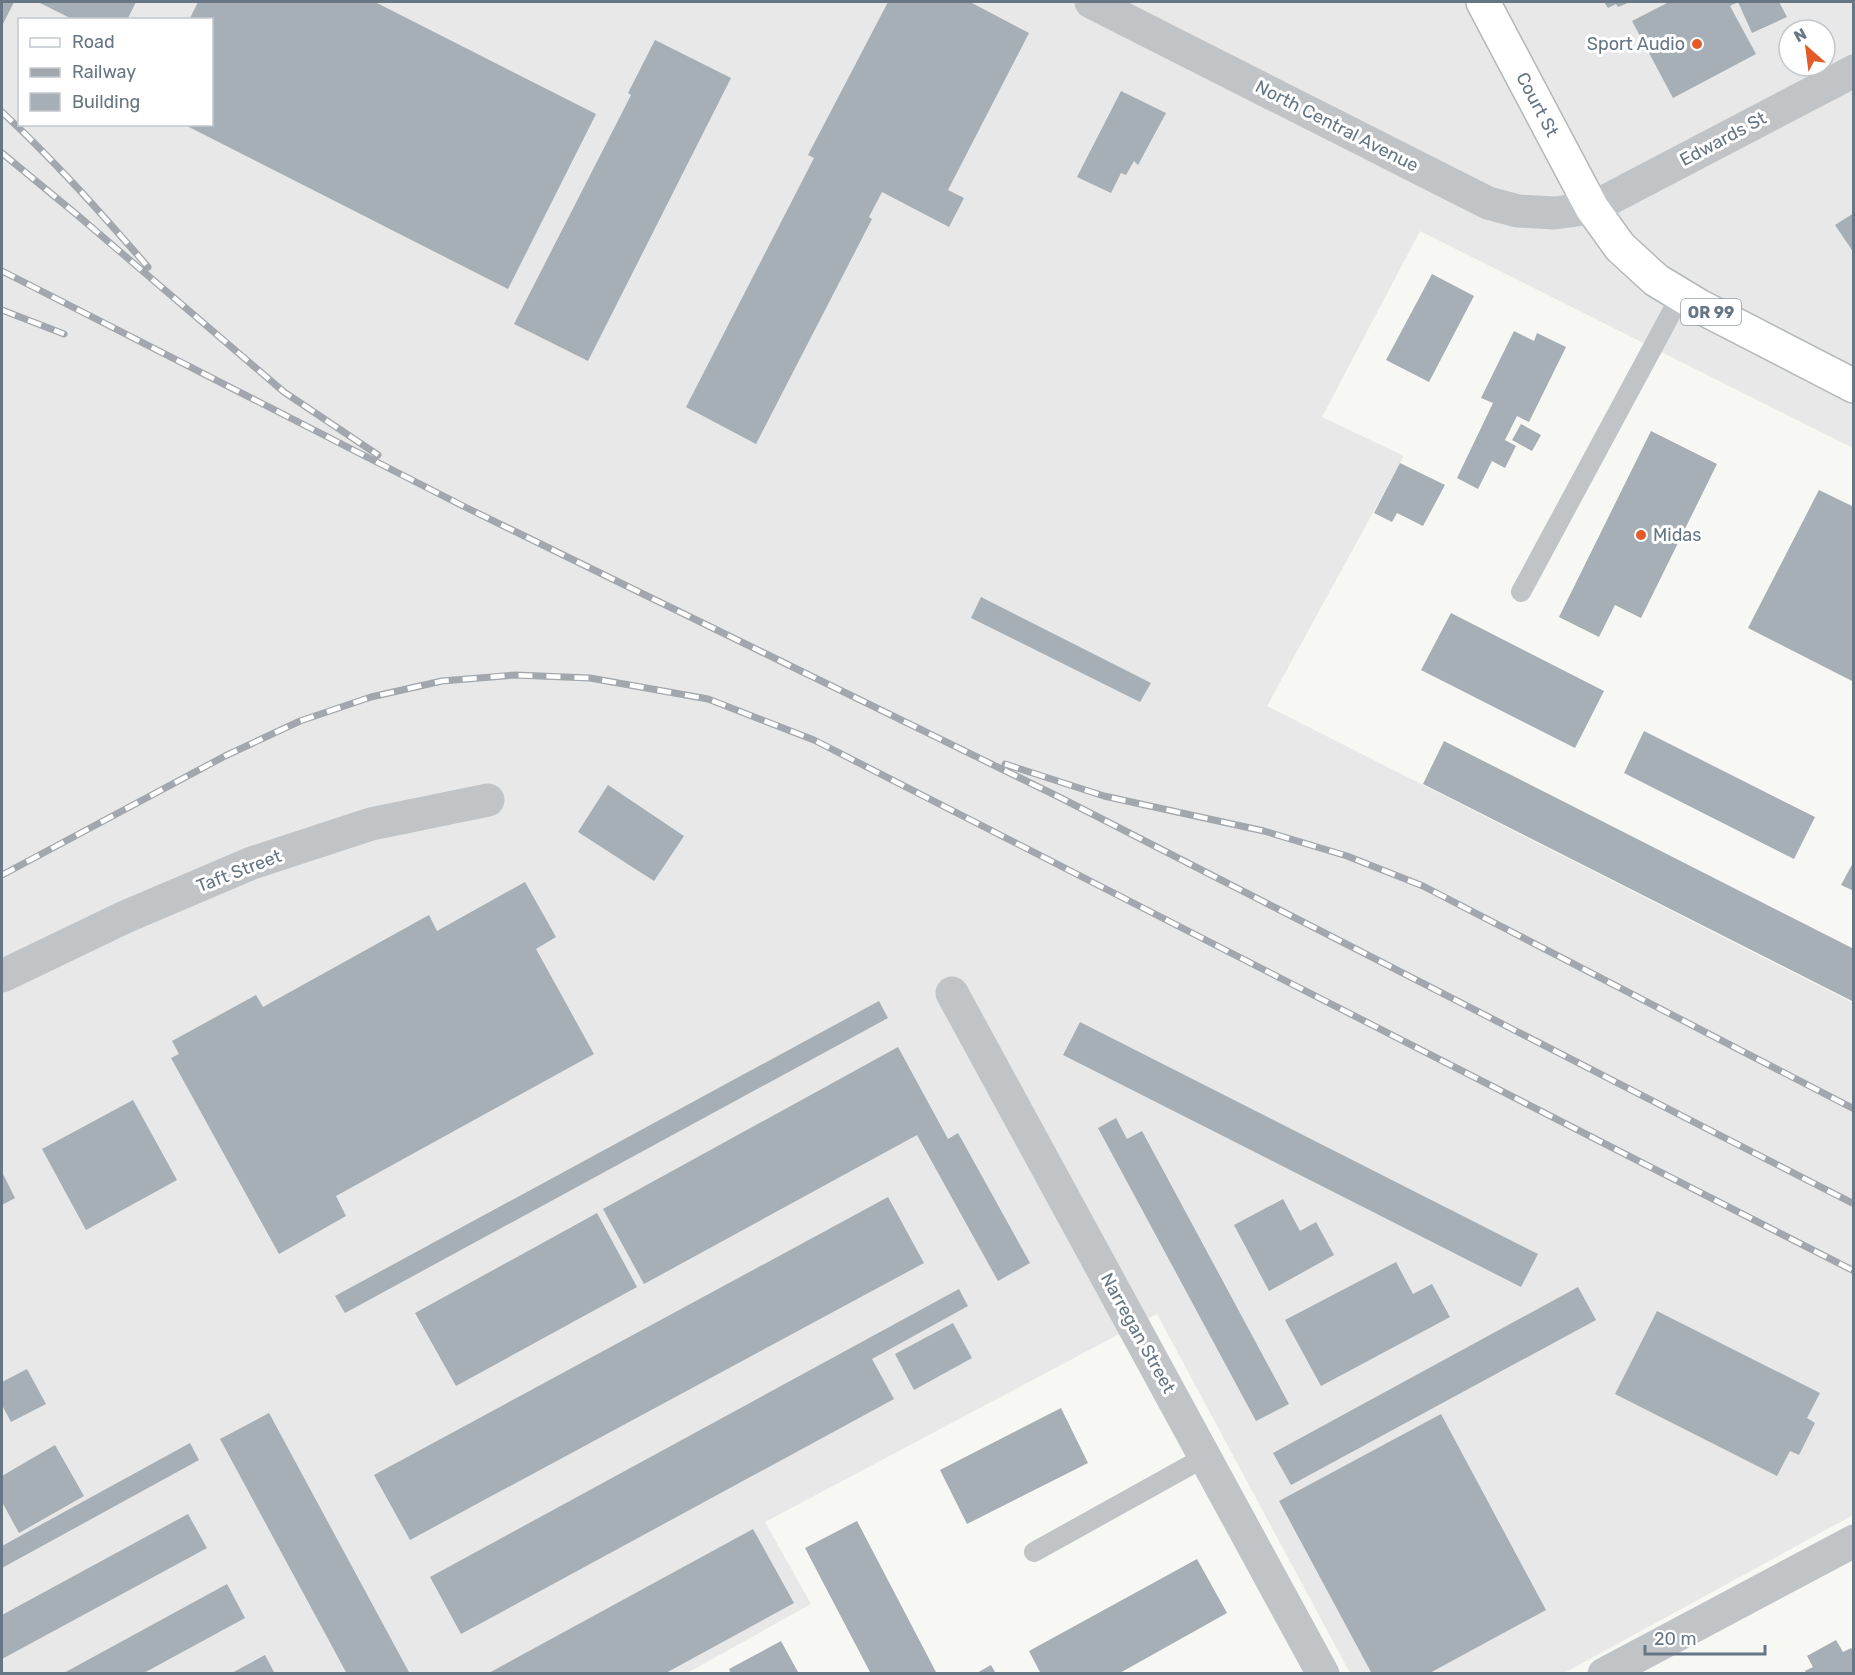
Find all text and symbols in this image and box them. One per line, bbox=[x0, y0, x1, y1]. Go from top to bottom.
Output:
legend bbox=[18, 18, 213, 126]
north arrow bbox=[1777, 18, 1837, 78]
text: N bbox=[1791, 24, 1810, 46]
text: Road bbox=[72, 31, 115, 53]
place label: Sport Audio bbox=[1587, 33, 1685, 55]
marker: Sport Audio bbox=[1690, 37, 1704, 51]
text: Railway bbox=[72, 61, 136, 83]
street label: Court St bbox=[1511, 69, 1563, 141]
street label: North Central Avenue bbox=[1252, 75, 1422, 177]
text: Building bbox=[72, 91, 140, 113]
street label: Edwards St bbox=[1676, 107, 1770, 171]
road number: OR 99 bbox=[1681, 299, 1741, 325]
place label: Midas bbox=[1653, 524, 1701, 546]
marker: Midas bbox=[1634, 528, 1648, 542]
street label: Taft Street bbox=[193, 845, 285, 897]
street label: Narregan Street bbox=[1096, 1269, 1180, 1397]
scale bar bbox=[1645, 1618, 1765, 1656]
text: 20 m bbox=[1654, 1628, 1696, 1650]

